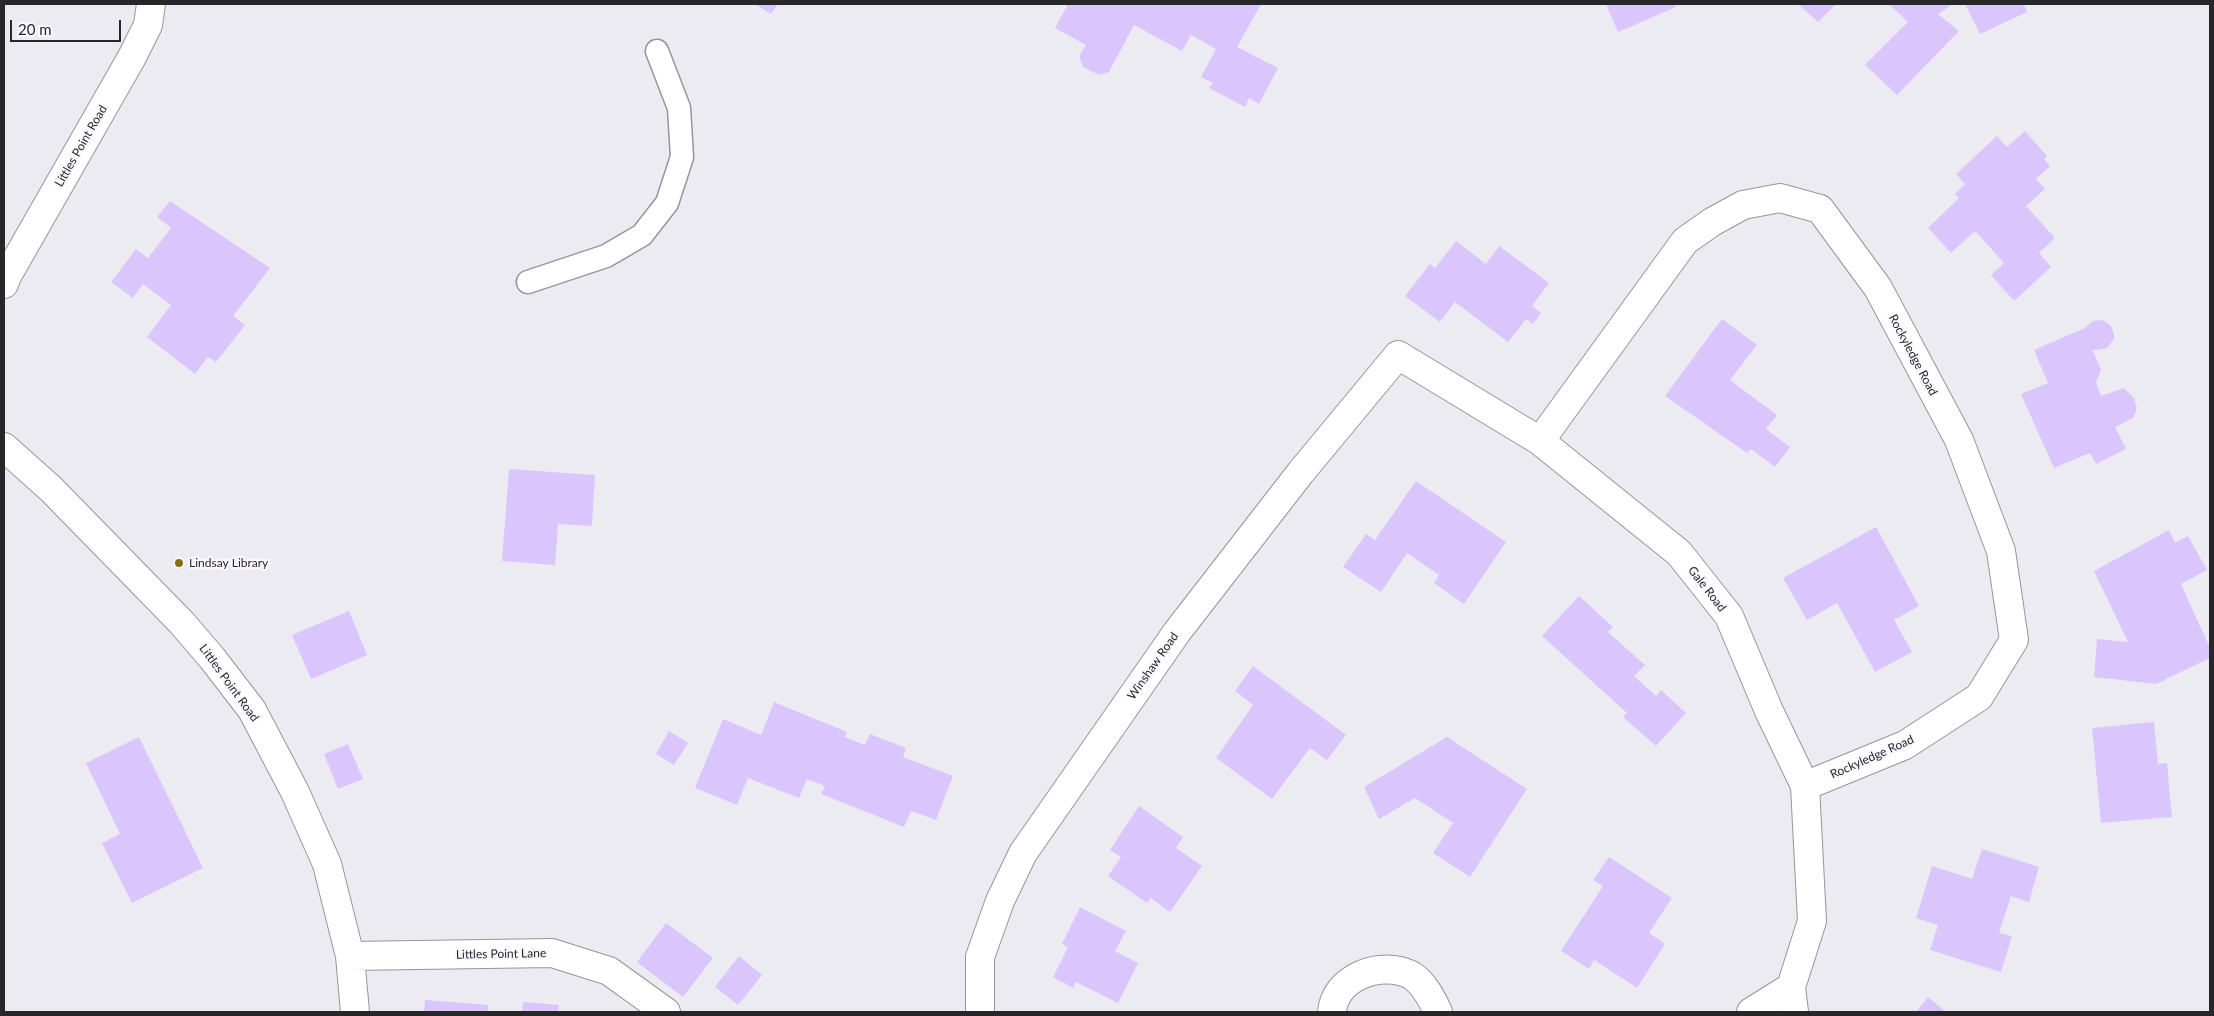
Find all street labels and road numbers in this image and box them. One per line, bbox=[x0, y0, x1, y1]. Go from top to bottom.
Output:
street label: Littles Point Road bbox=[52, 103, 110, 189]
street label: Rockyledge Road bbox=[1886, 312, 1940, 398]
street label: Gale Road bbox=[1685, 563, 1729, 615]
street label: Winshaw Road bbox=[1124, 630, 1182, 702]
street label: Littles Point Road bbox=[196, 642, 262, 724]
street label: Rockyledge Road bbox=[1828, 732, 1916, 782]
street label: Littles Point Lane bbox=[456, 946, 546, 962]

